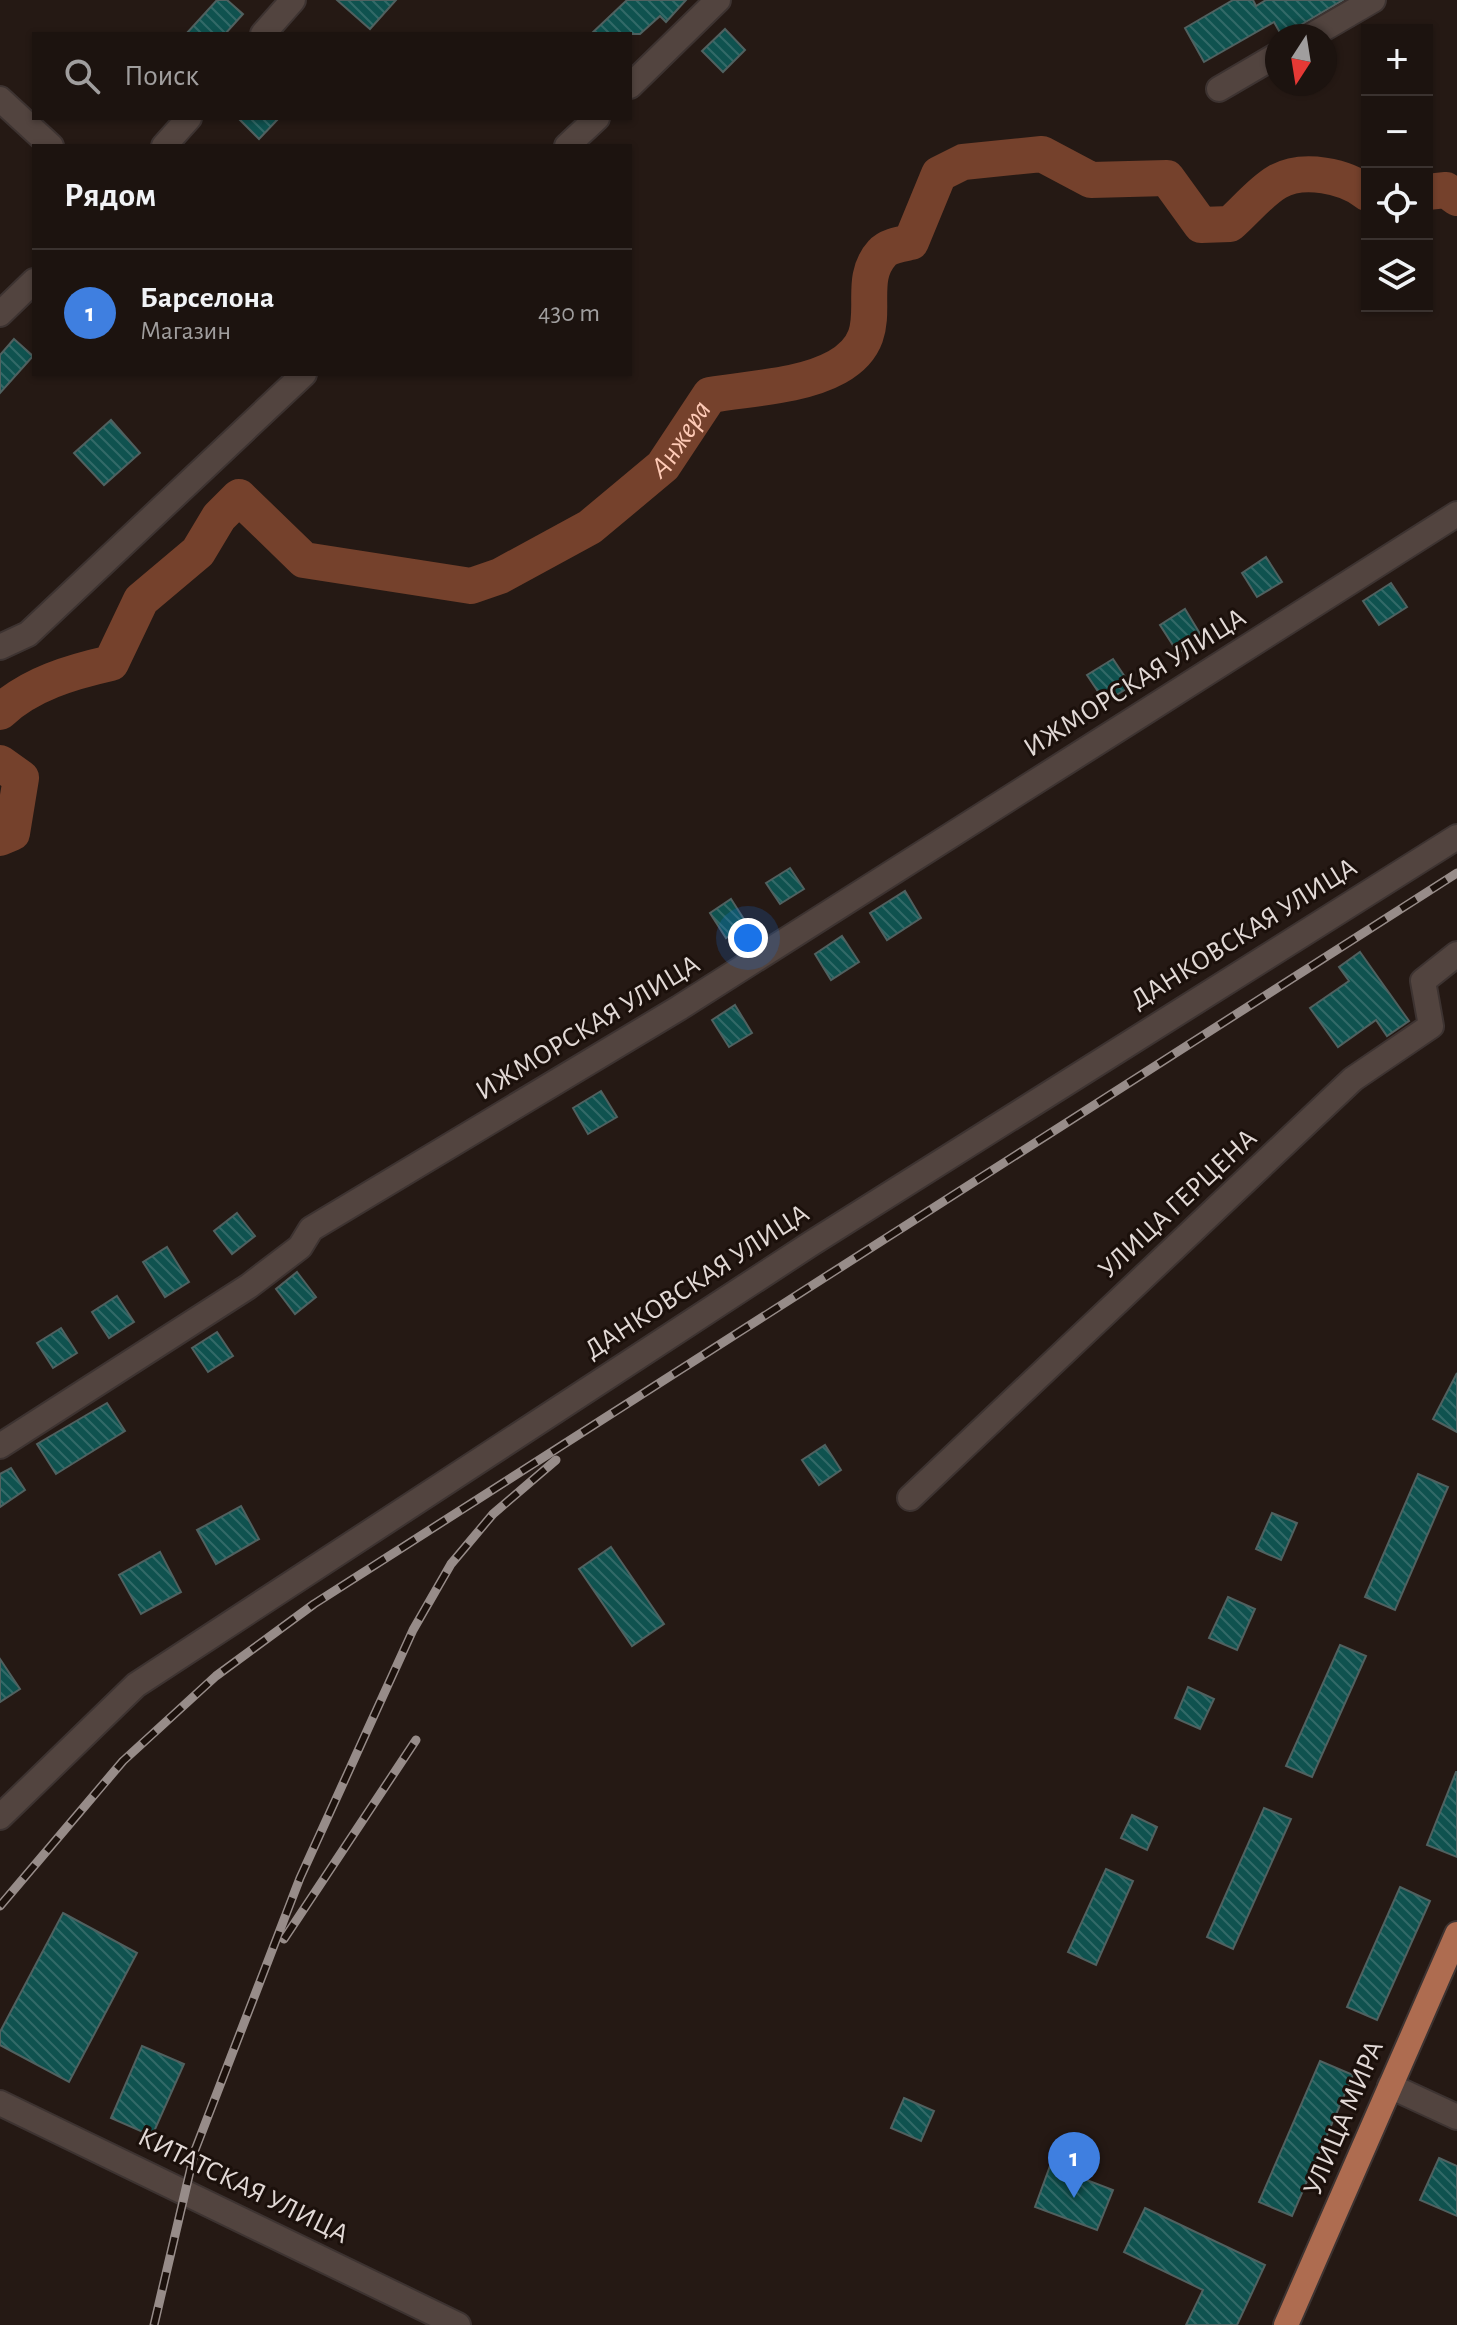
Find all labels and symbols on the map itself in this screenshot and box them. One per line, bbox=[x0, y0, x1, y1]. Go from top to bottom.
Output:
north arrow bbox=[1265, 24, 1337, 96]
water label: Анжера bbox=[644, 395, 717, 485]
street label: ИЖМОРСКАЯ УЛИЦА bbox=[1019, 603, 1251, 763]
street label: ДАНКОВСКАЯ УЛИЦА bbox=[1126, 853, 1362, 1015]
your location bbox=[728, 918, 768, 958]
street label: ИЖМОРСКАЯ УЛИЦА bbox=[471, 950, 705, 1106]
street label: УЛИЦА ГЕРЦЕНА bbox=[1094, 1124, 1262, 1284]
street label: ДАНКОВСКАЯ УЛИЦА bbox=[580, 1199, 814, 1365]
street label: УЛИЦА МИРА bbox=[1299, 2037, 1389, 2199]
street label: КИТАТСКАЯ УЛИЦА bbox=[133, 2123, 353, 2249]
pin: 1 bbox=[1048, 2132, 1100, 2198]

